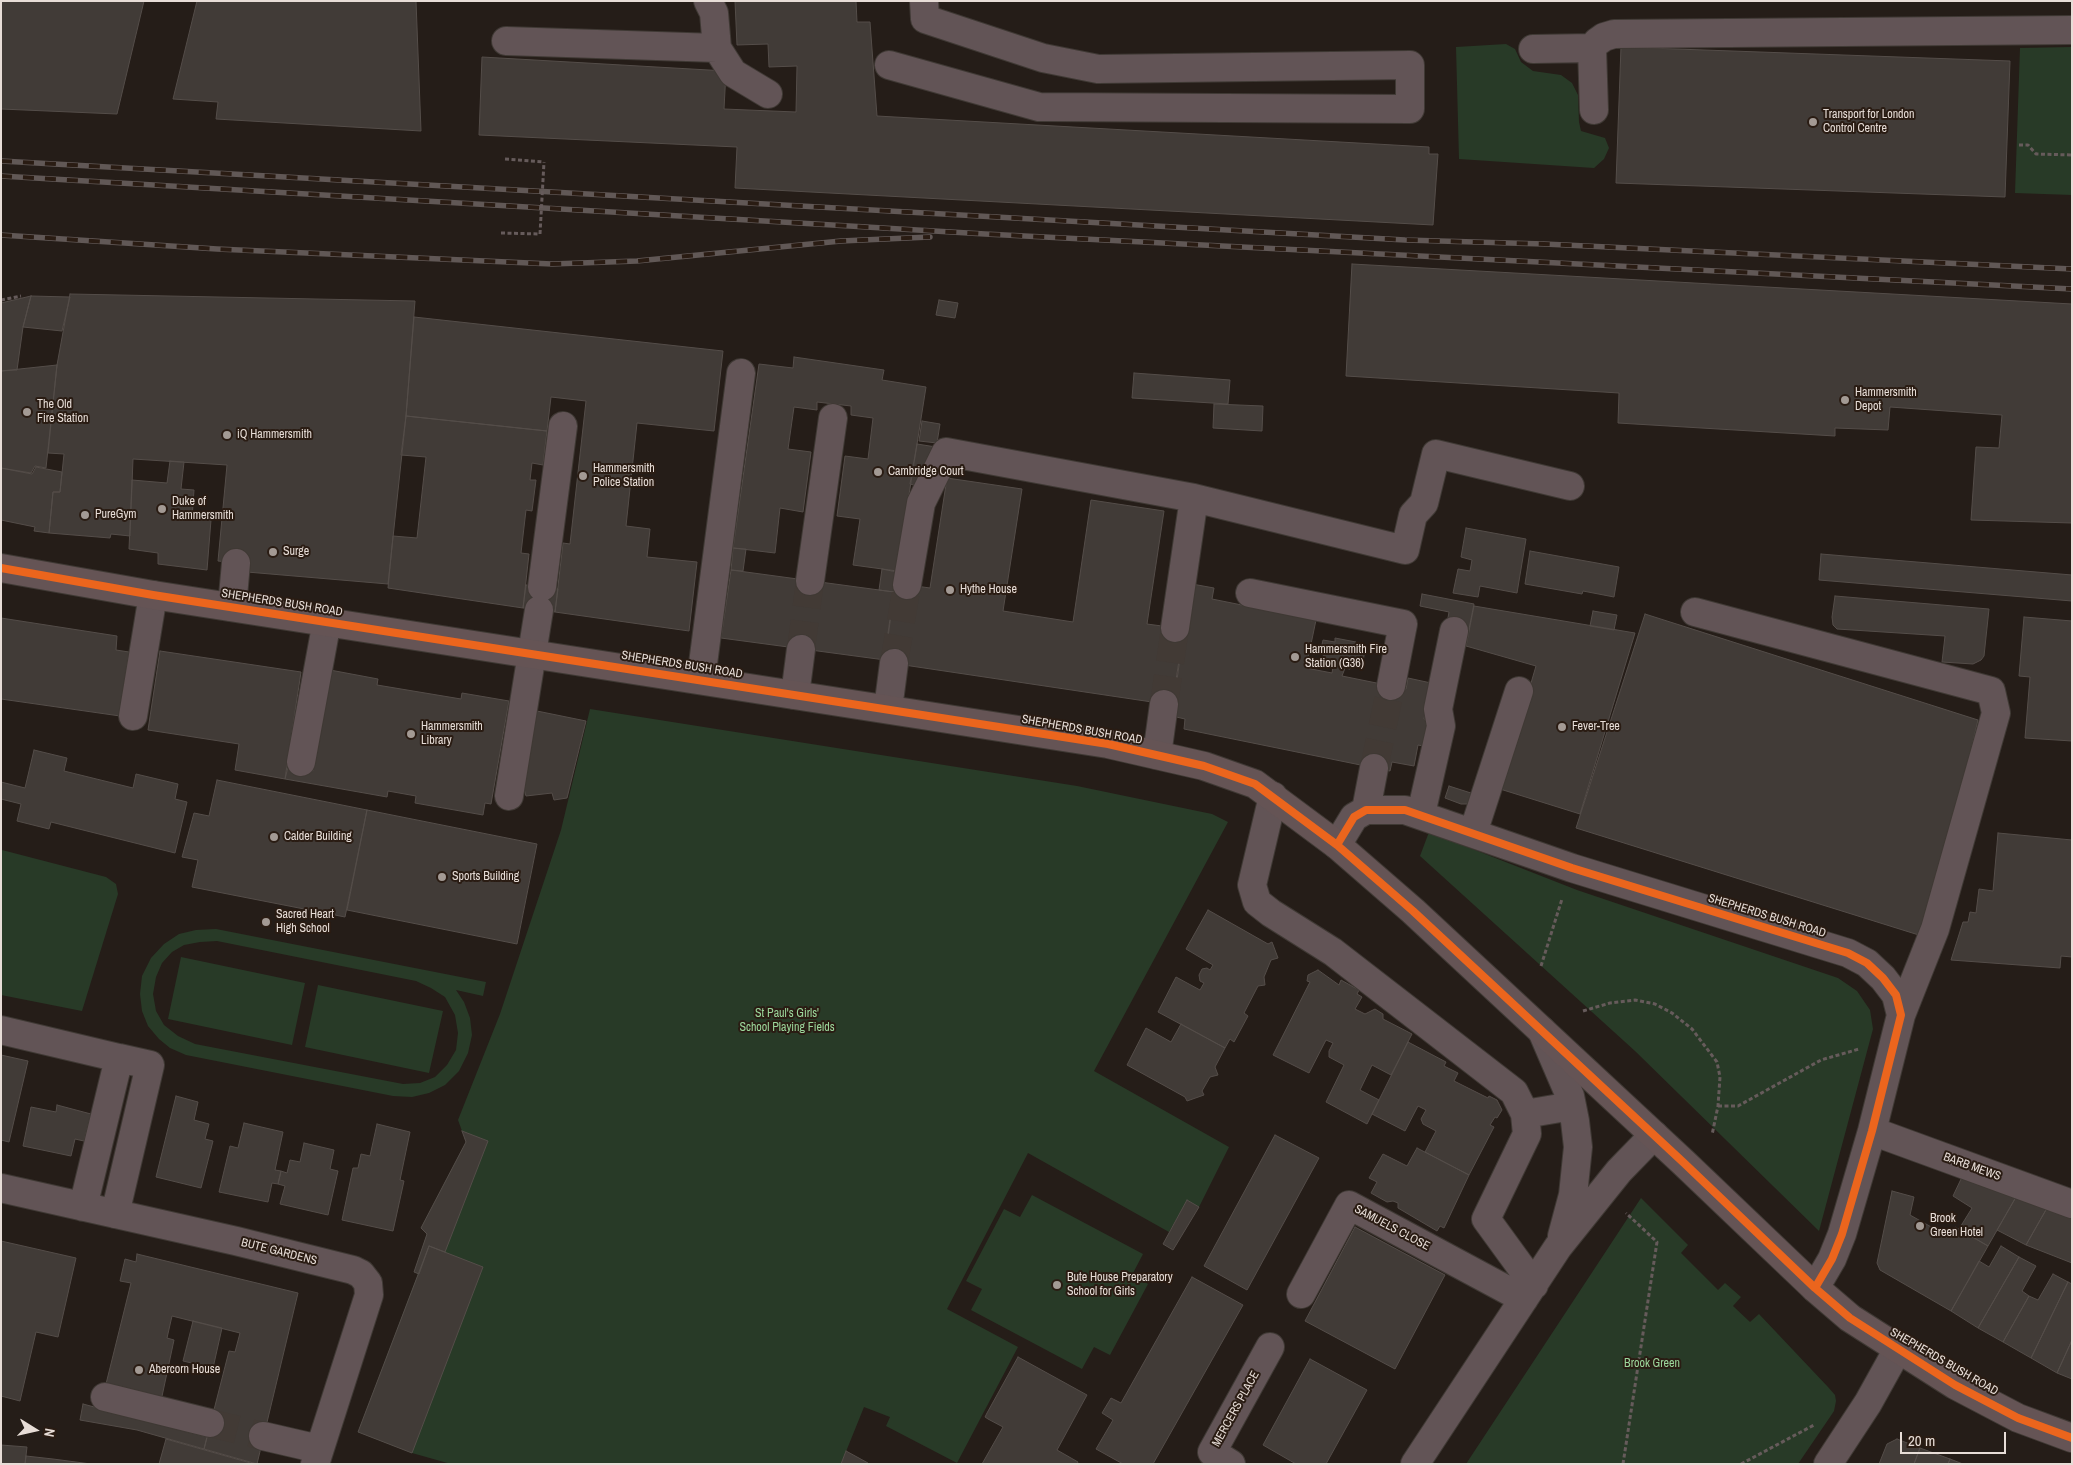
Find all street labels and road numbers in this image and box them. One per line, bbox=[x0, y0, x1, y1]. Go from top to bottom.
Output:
street label: SHEPHERDS BUSH ROAD bbox=[220, 586, 344, 620]
street label: SHEPHERDS BUSH ROAD bbox=[620, 648, 744, 682]
street label: SHEPHERDS BUSH ROAD bbox=[1020, 712, 1144, 748]
street label: SHEPHERDS BUSH ROAD bbox=[1706, 891, 1828, 941]
street label: BARB MEWS bbox=[1941, 1150, 2003, 1184]
street label: SAMUELS CLOSE bbox=[1352, 1202, 1432, 1254]
street label: BUTE GARDENS bbox=[240, 1236, 318, 1268]
street label: SHEPHERDS BUSH ROAD bbox=[1887, 1325, 2001, 1399]
street label: MERCERS PLACE bbox=[1209, 1369, 1263, 1449]

